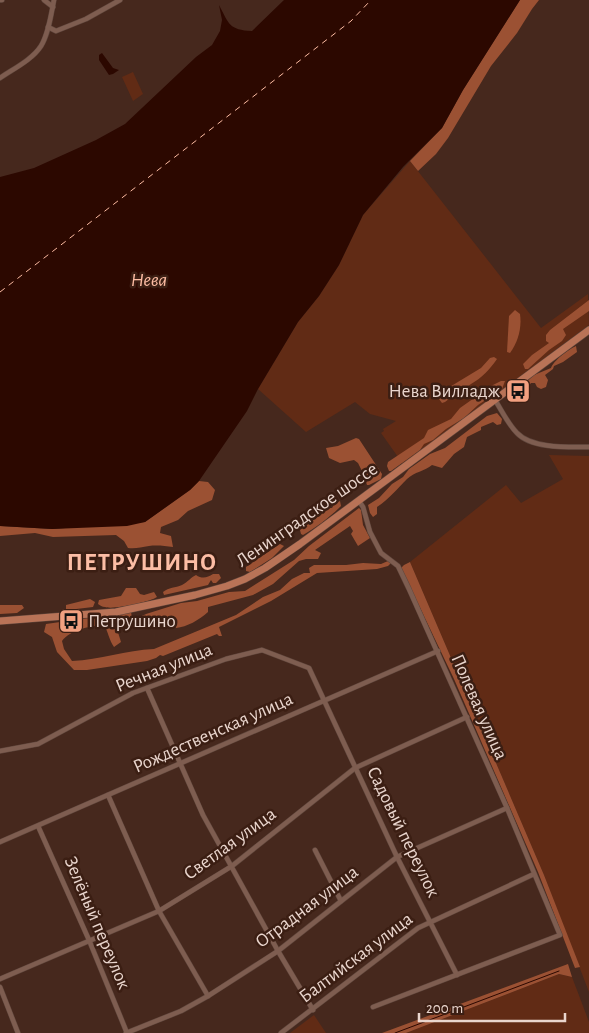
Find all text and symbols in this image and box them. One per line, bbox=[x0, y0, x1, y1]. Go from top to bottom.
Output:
water label: Нева bbox=[131, 270, 167, 290]
bus stop icon: Нева Вилладж bbox=[505, 378, 531, 404]
place label: Нева Вилладж bbox=[389, 382, 501, 401]
street label: Ленинградское шоссе bbox=[233, 459, 381, 571]
district label: ПЕТРУШИНО bbox=[67, 551, 217, 575]
bus stop icon: Петрушино bbox=[58, 608, 84, 634]
place label: Петрушино bbox=[88, 612, 176, 631]
street label: Речная улица bbox=[113, 640, 215, 696]
street label: Полевая улица bbox=[447, 651, 511, 763]
street label: Рождественская улица bbox=[130, 689, 296, 777]
street label: Садовый переулок bbox=[363, 764, 443, 901]
street label: Светлая улица bbox=[180, 804, 280, 884]
street label: Зелёный переулок bbox=[60, 854, 134, 992]
street label: Отрадная улица bbox=[252, 862, 362, 952]
street label: Балтийская улица bbox=[296, 909, 417, 1007]
scale bar bbox=[419, 990, 565, 1022]
text: 200 m bbox=[426, 1001, 463, 1016]

